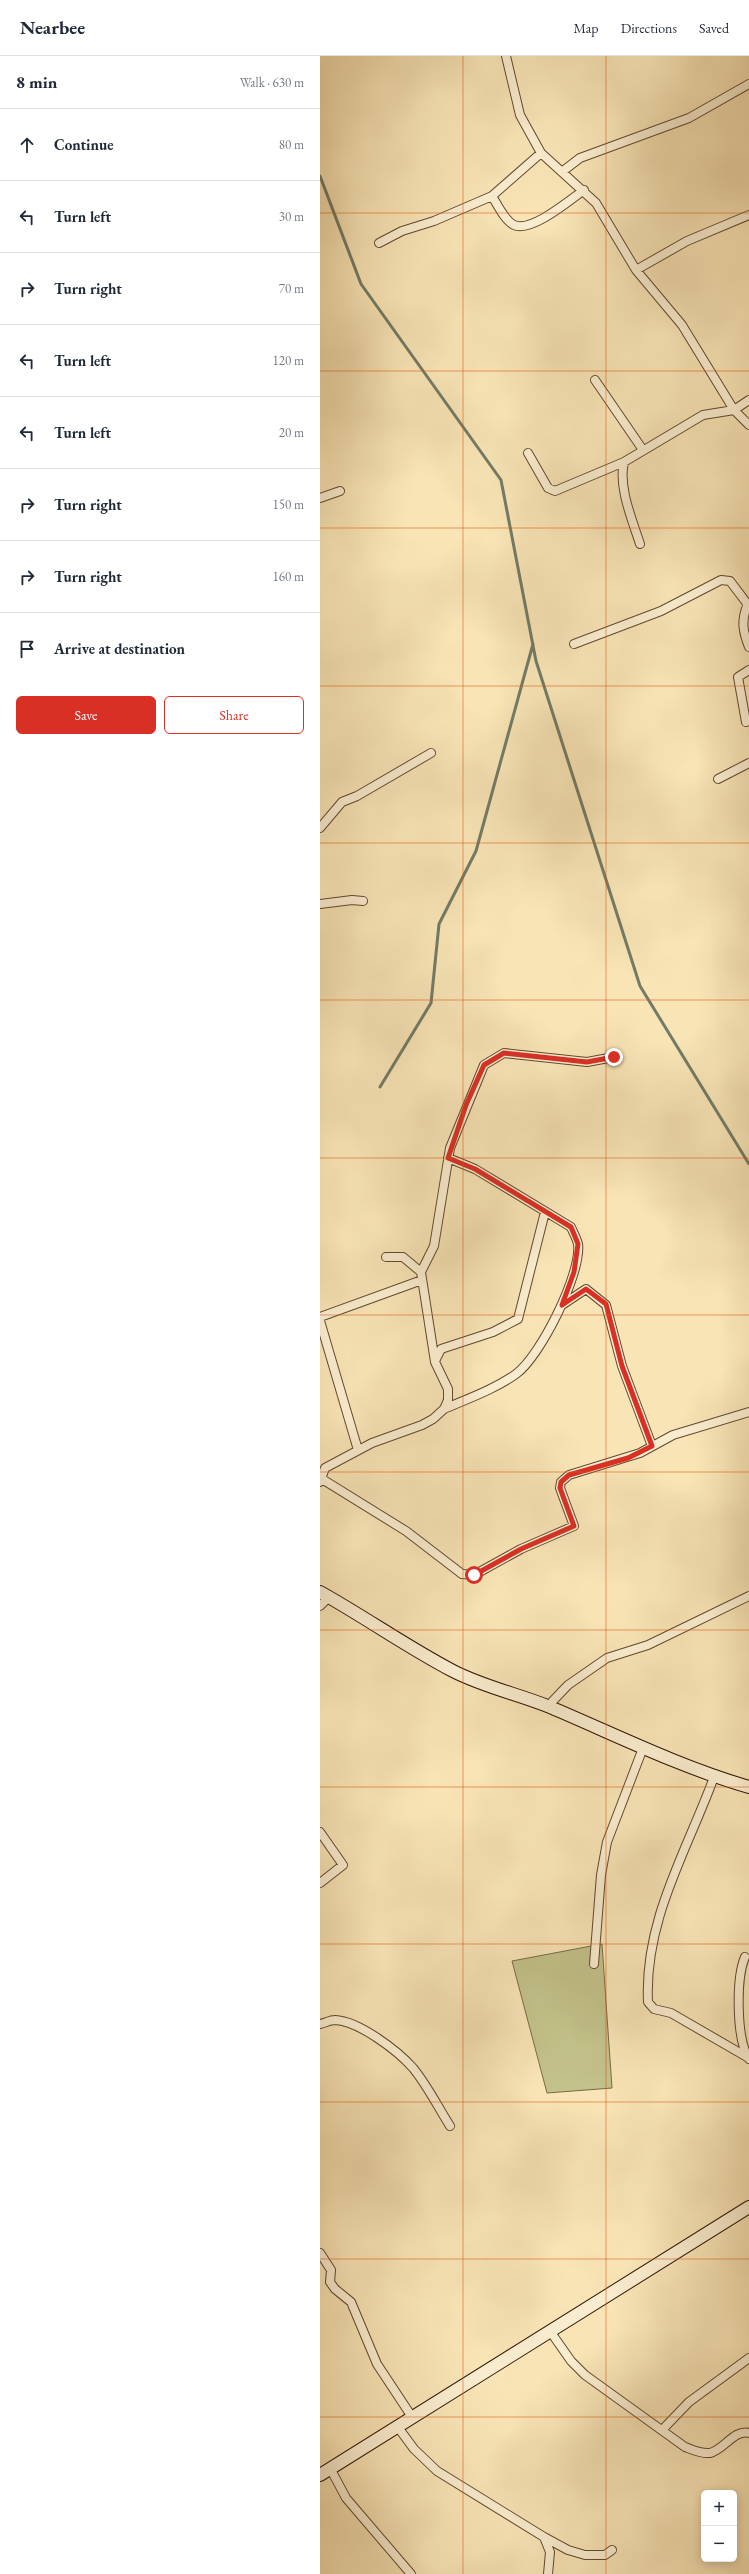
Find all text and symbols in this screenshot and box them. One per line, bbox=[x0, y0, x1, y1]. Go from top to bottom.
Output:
text: Nearbee bbox=[20, 15, 85, 40]
text: Map bbox=[573, 19, 599, 37]
text: Directions bbox=[621, 19, 677, 37]
text: Saved bbox=[699, 19, 729, 37]
text: 8 min bbox=[16, 71, 57, 93]
text: Walk · 630 m bbox=[240, 74, 304, 91]
icon: ahead bbox=[16, 134, 38, 156]
text: Continue bbox=[54, 135, 114, 154]
text: 80 m bbox=[279, 136, 304, 153]
icon: left bbox=[16, 206, 38, 228]
text: Turn left bbox=[54, 207, 111, 226]
text: 30 m bbox=[279, 208, 304, 225]
icon: right bbox=[16, 278, 38, 300]
text: Turn right bbox=[54, 279, 122, 298]
text: 70 m bbox=[279, 280, 304, 297]
icon: left bbox=[16, 350, 38, 372]
text: Turn left bbox=[54, 351, 111, 370]
text: 120 m bbox=[273, 352, 304, 369]
icon: left bbox=[16, 422, 38, 444]
text: Turn left bbox=[54, 423, 111, 442]
text: 20 m bbox=[279, 424, 304, 441]
icon: right bbox=[16, 494, 38, 516]
text: Turn right bbox=[54, 495, 122, 514]
text: 150 m bbox=[273, 496, 304, 513]
icon: right bbox=[16, 566, 38, 588]
text: Turn right bbox=[54, 567, 122, 586]
text: 160 m bbox=[273, 568, 304, 585]
icon: arrive bbox=[16, 638, 38, 660]
text: Arrive at destination bbox=[54, 639, 185, 658]
button: Save bbox=[16, 696, 156, 734]
button: Share bbox=[164, 696, 304, 734]
route end bbox=[605, 1048, 623, 1066]
route start bbox=[465, 1566, 483, 1584]
map controls bbox=[701, 2490, 737, 2562]
button: + bbox=[701, 2490, 737, 2526]
button: − bbox=[701, 2526, 737, 2562]

